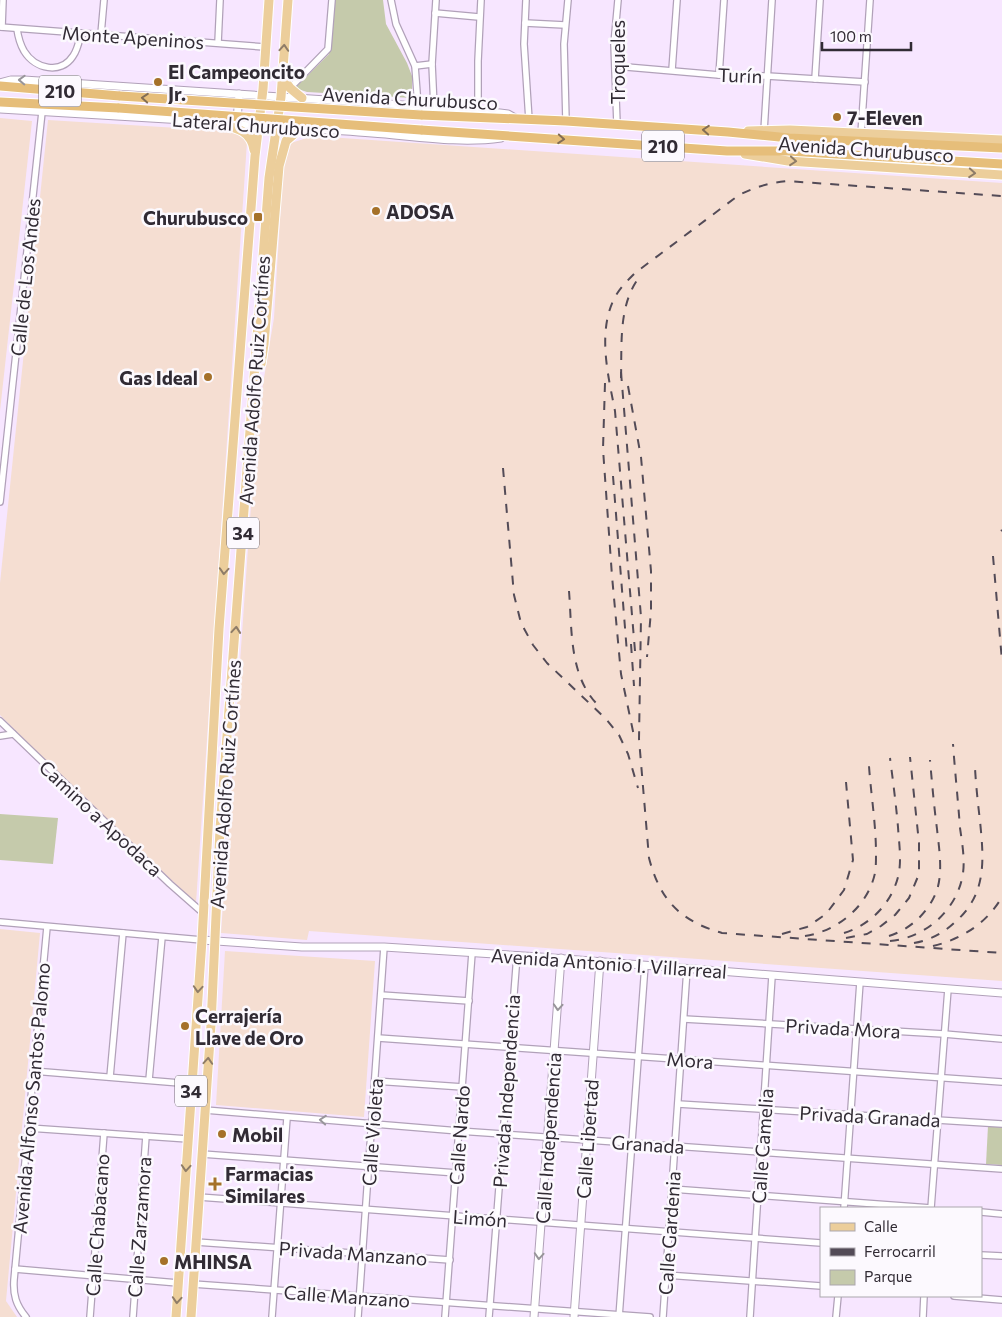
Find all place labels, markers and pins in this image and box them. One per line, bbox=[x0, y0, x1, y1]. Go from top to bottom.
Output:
place label: El Campeoncito Jr. bbox=[168, 60, 305, 105]
marker: El Campeoncito Jr. bbox=[152, 76, 164, 88]
place label: 7-Eleven bbox=[847, 106, 923, 129]
marker: 7-Eleven bbox=[831, 111, 843, 123]
place label: ADOSA bbox=[386, 200, 454, 223]
marker: ADOSA bbox=[370, 205, 382, 217]
place label: Churubusco bbox=[143, 206, 248, 229]
marker: Churubusco bbox=[252, 211, 264, 223]
place label: Gas Ideal bbox=[119, 366, 198, 389]
marker: Gas Ideal bbox=[202, 371, 214, 383]
place label: Cerrajería Llave de Oro bbox=[195, 1004, 304, 1049]
marker: Cerrajería Llave de Oro bbox=[179, 1020, 191, 1032]
place label: Mobil bbox=[232, 1123, 283, 1146]
marker: Mobil bbox=[216, 1128, 228, 1140]
place label: Farmacias Similares bbox=[225, 1162, 314, 1207]
marker: Farmacias Similares bbox=[209, 1178, 221, 1190]
place label: MHINSA bbox=[174, 1250, 252, 1273]
marker: MHINSA bbox=[158, 1255, 170, 1267]

